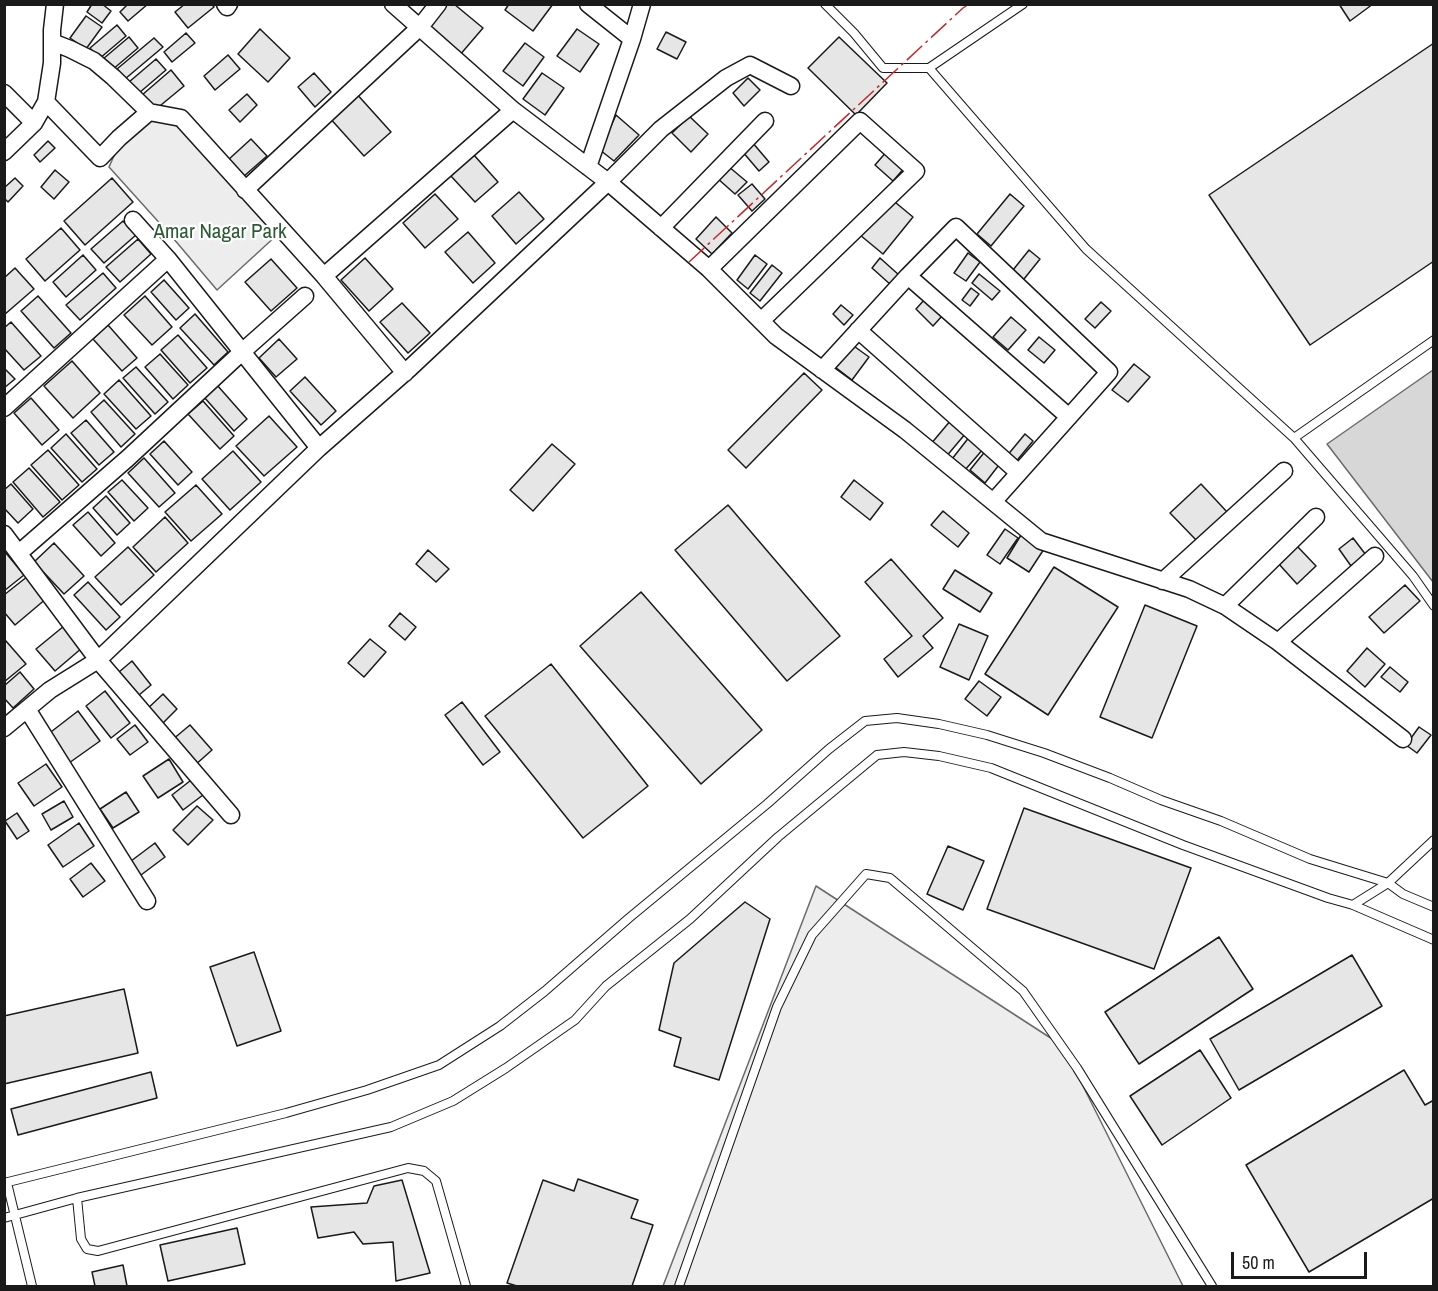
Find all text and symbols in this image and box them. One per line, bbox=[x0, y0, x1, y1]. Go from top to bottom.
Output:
park label: Amar Nagar Park bbox=[153, 219, 287, 245]
scale bar bbox=[1234, 1240, 1370, 1278]
text: 50 m bbox=[1242, 1250, 1275, 1275]

